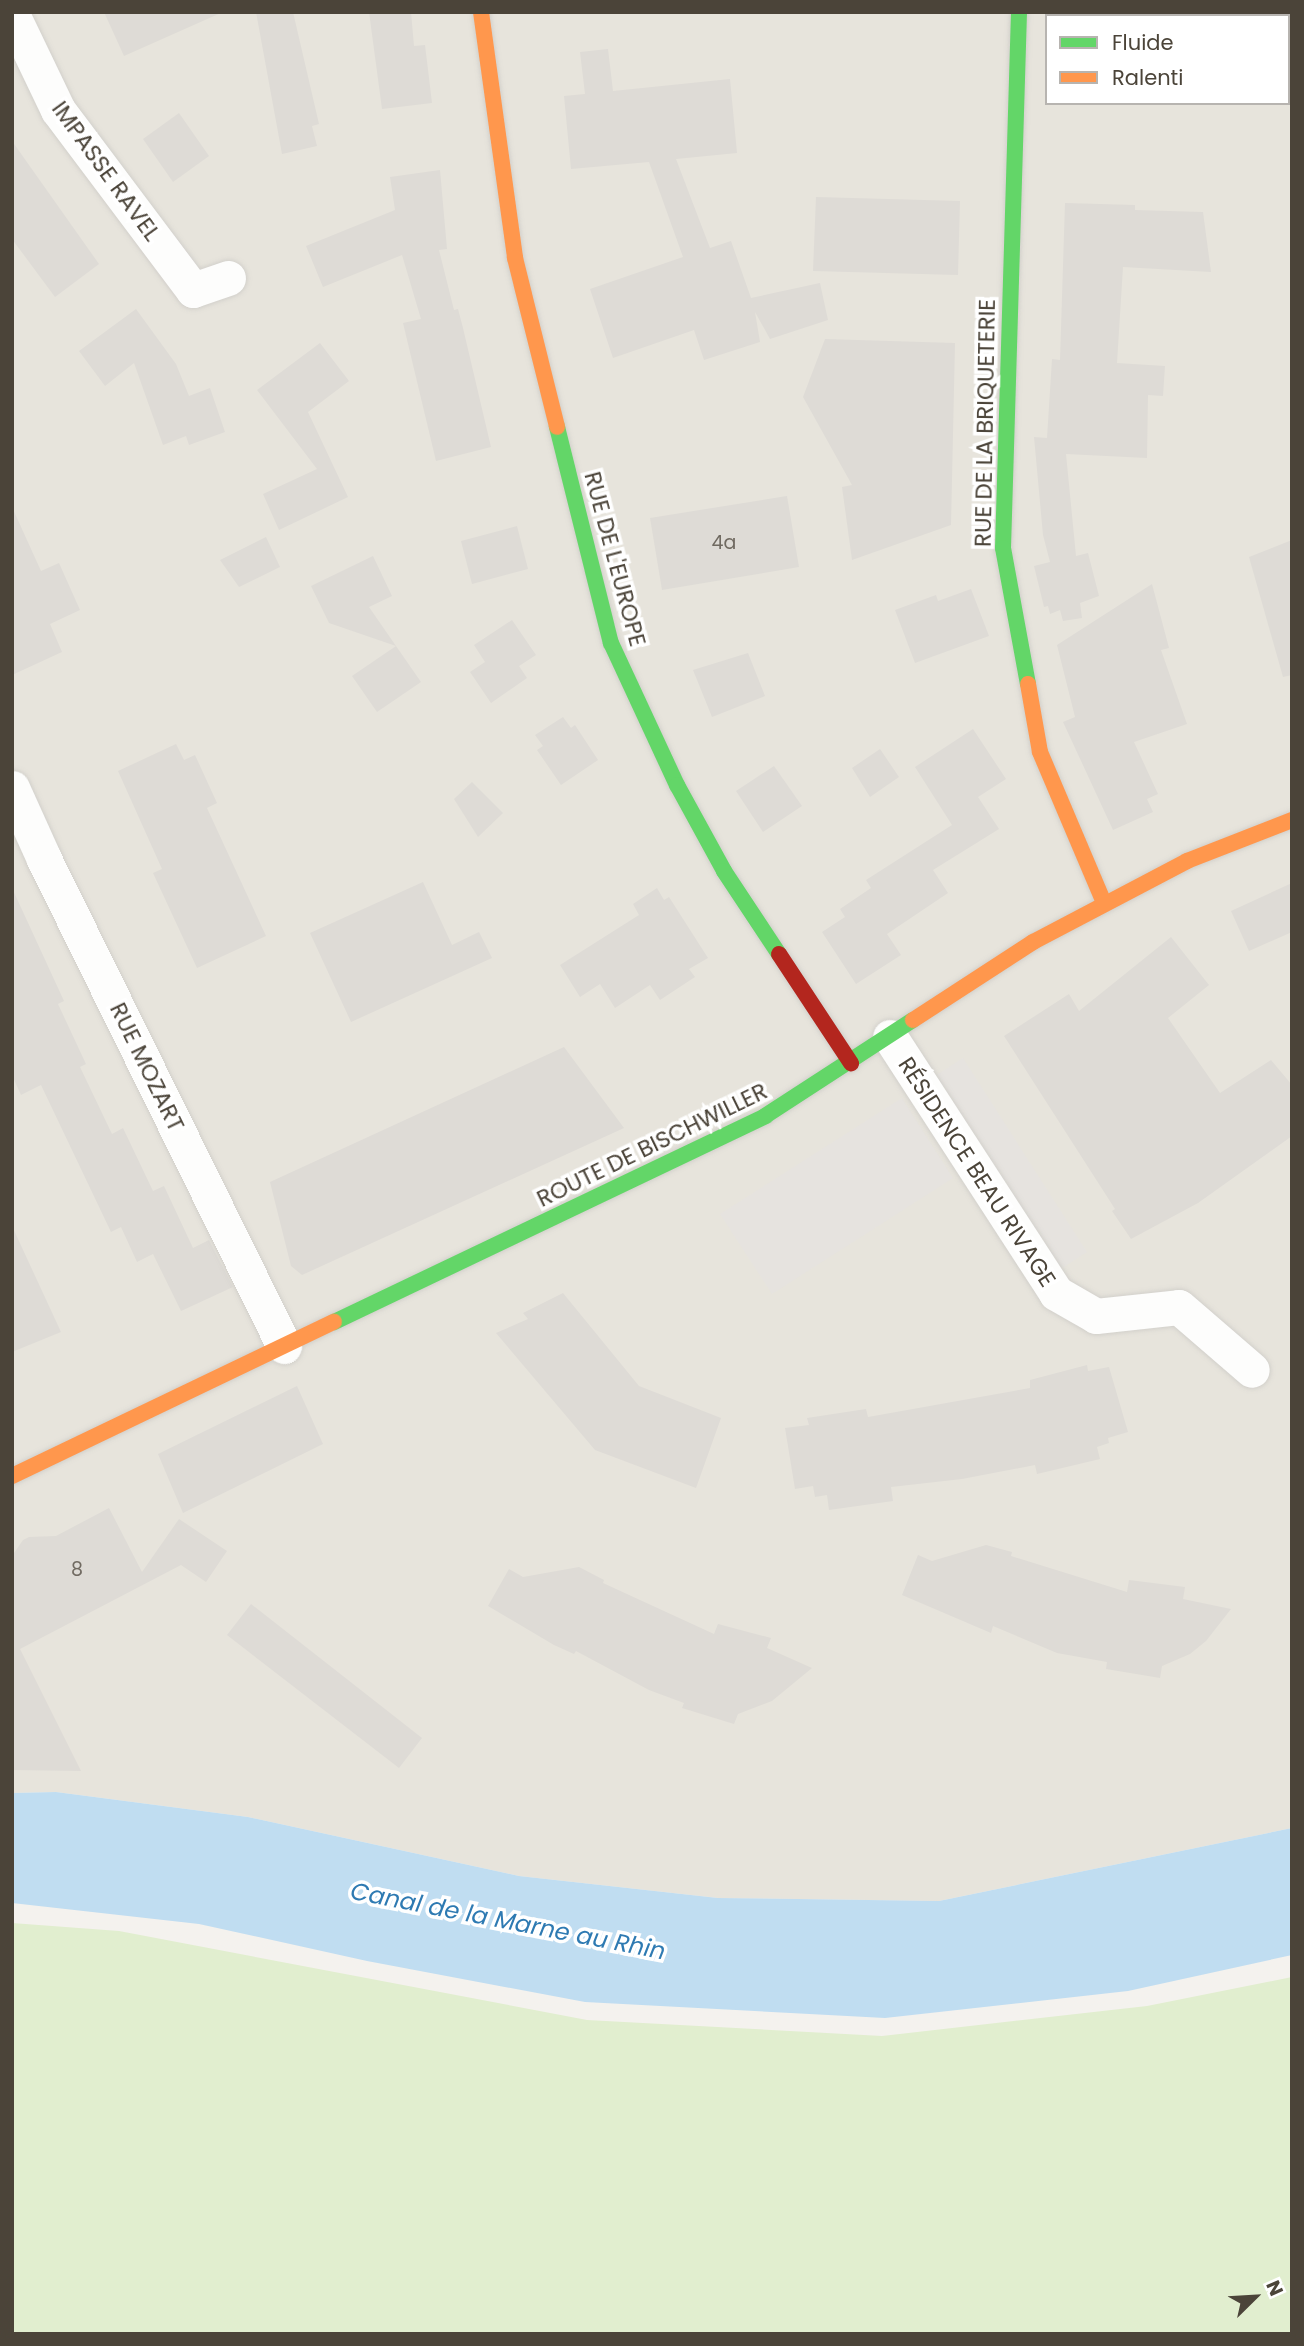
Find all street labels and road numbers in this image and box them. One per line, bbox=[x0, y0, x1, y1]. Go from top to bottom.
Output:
street label: IMPASSE RAVEL bbox=[46, 96, 166, 246]
street label: RUE DE LA BRIQUETERIE bbox=[969, 299, 1001, 547]
street label: RUE DE L'EUROPE bbox=[578, 469, 652, 649]
street label: RUE MOZART bbox=[104, 998, 190, 1136]
street label: RÉSIDENCE BEAU RIVAGE bbox=[892, 1052, 1062, 1292]
street label: ROUTE DE BISCHWILLER bbox=[532, 1077, 772, 1213]

